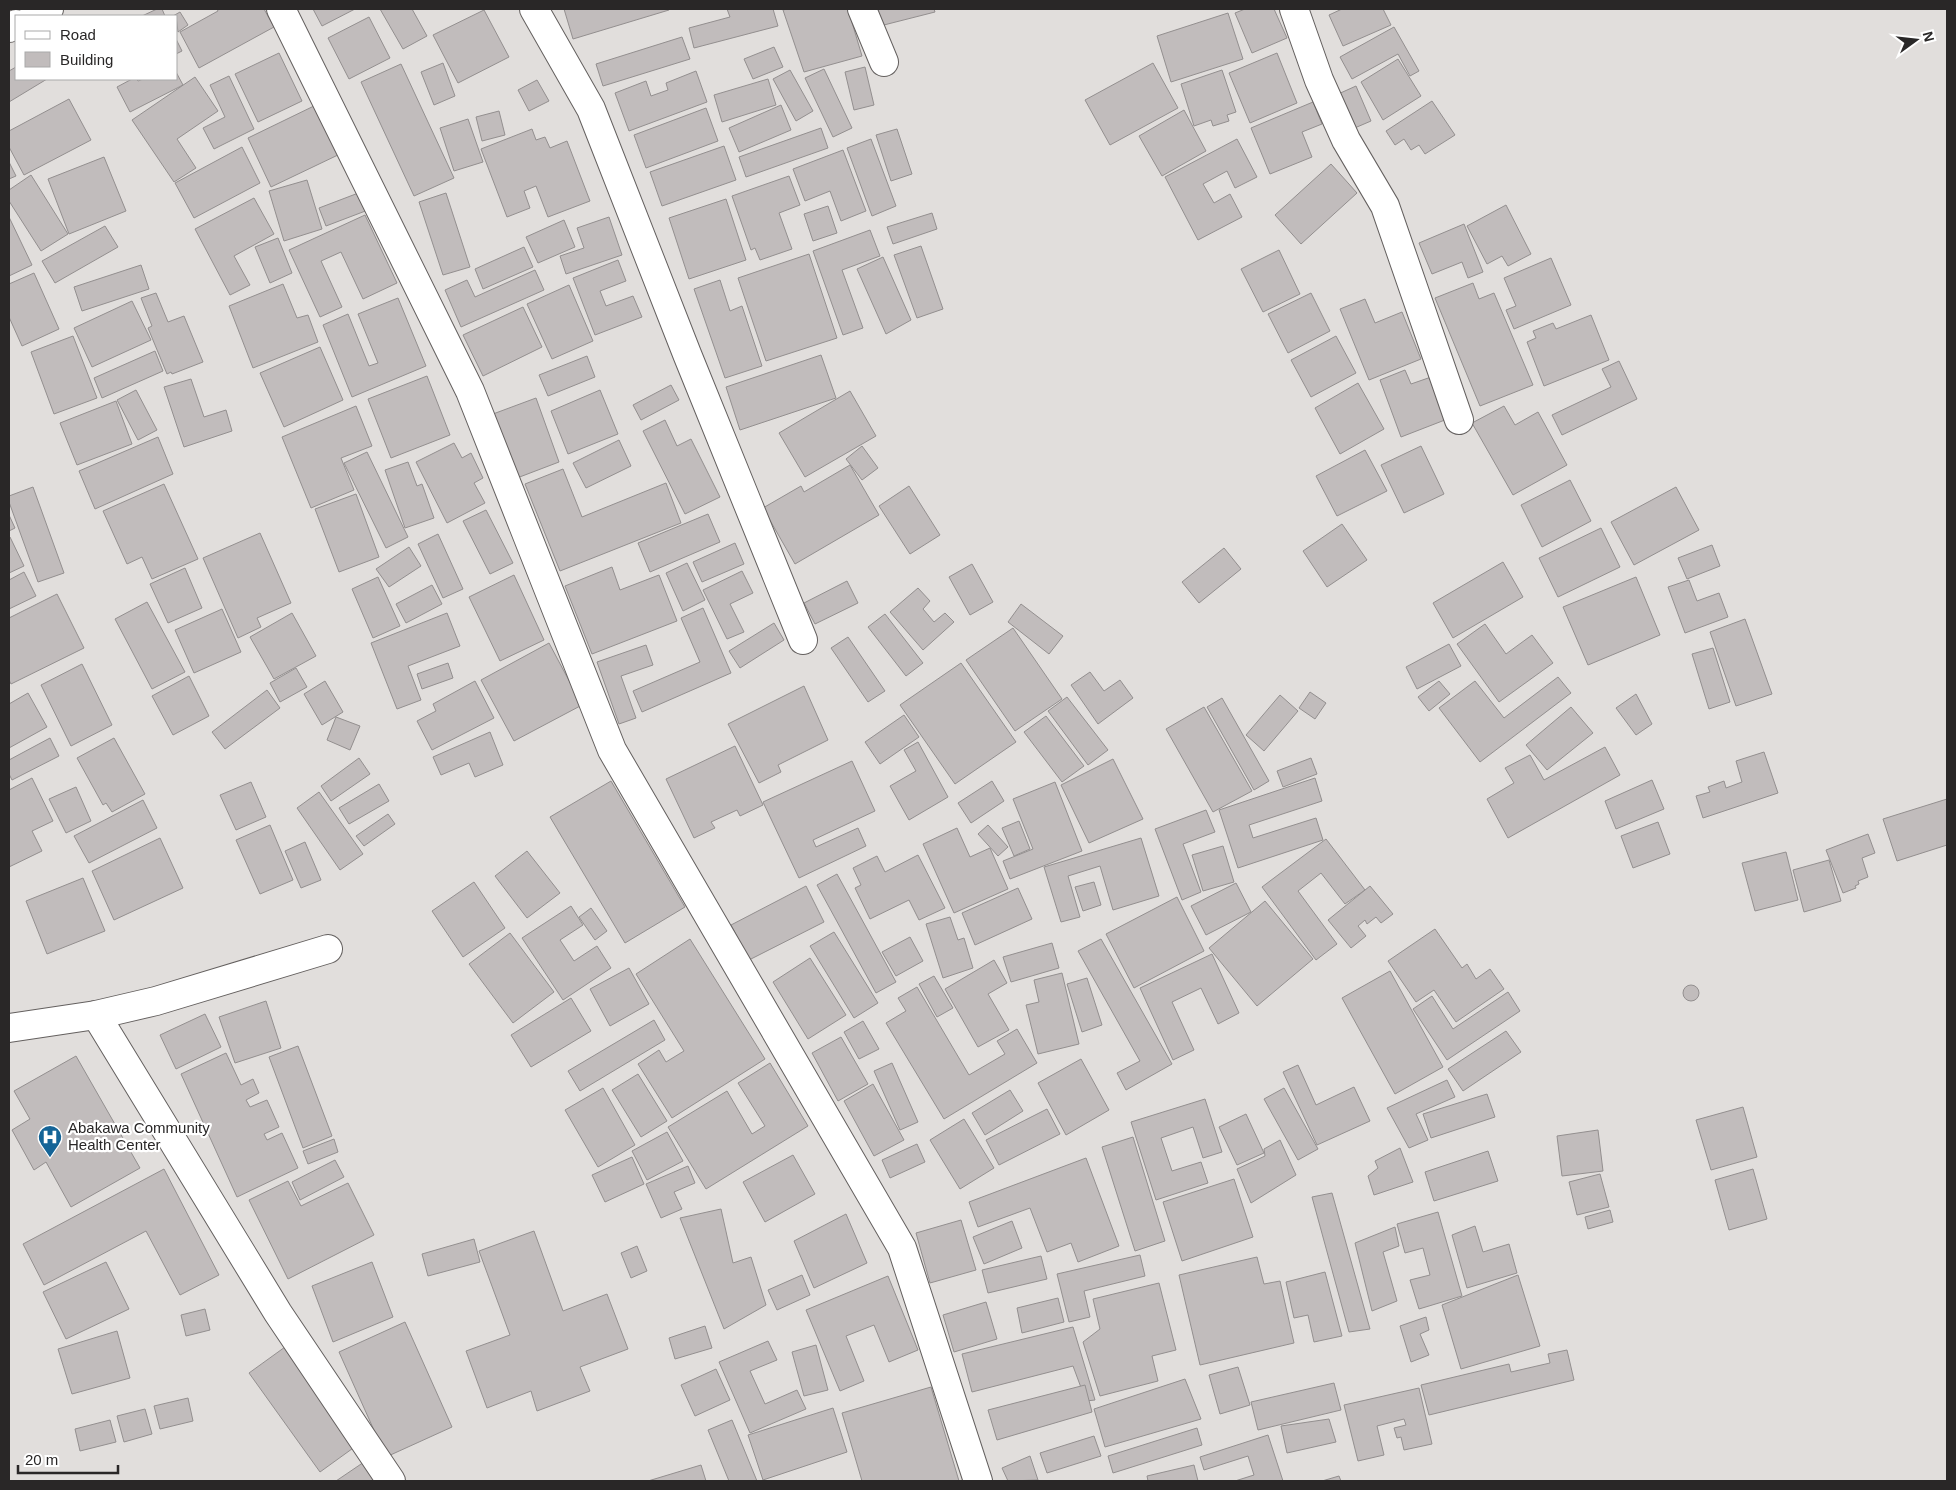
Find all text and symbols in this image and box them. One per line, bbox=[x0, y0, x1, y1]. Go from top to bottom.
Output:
legend bbox=[15, 15, 178, 80]
north arrow bbox=[1891, 15, 1941, 65]
text: Road bbox=[60, 26, 96, 43]
text: N bbox=[1920, 30, 1938, 44]
text: Building bbox=[60, 51, 113, 68]
place label: Abakawa Community Health Center bbox=[68, 1119, 210, 1153]
hospital icon: Abakawa Community Health Center bbox=[37, 1124, 63, 1158]
scale bar bbox=[18, 1442, 118, 1474]
text: 20 m bbox=[25, 1451, 58, 1468]

